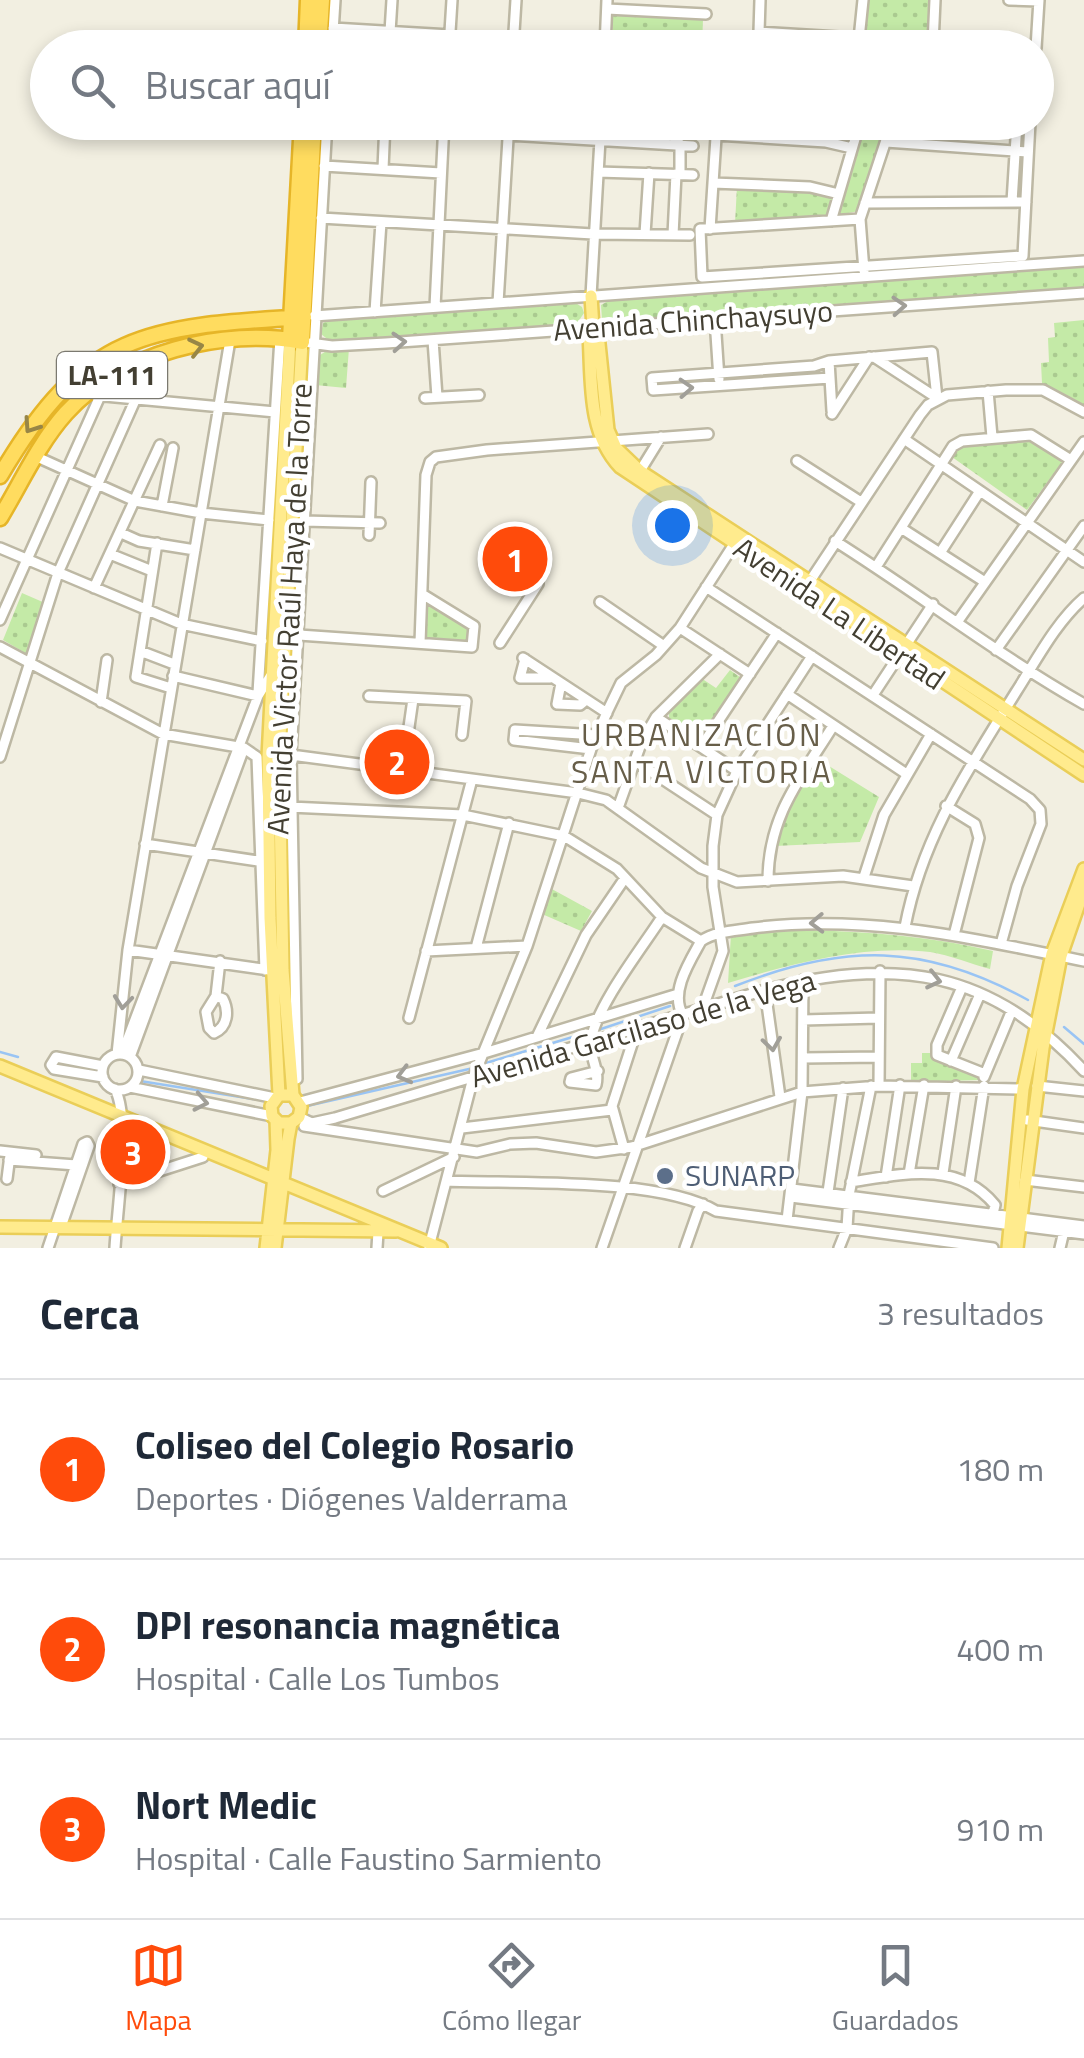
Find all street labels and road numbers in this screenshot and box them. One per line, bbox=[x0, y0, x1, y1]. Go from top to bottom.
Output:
street label: Avenida Chinchaysuyo bbox=[552, 287, 834, 353]
road number: LA-111 bbox=[57, 352, 167, 398]
street label: Avenida Victor Raúl Haya de la Torre bbox=[254, 382, 324, 836]
street label: Avenida La Libertad bbox=[725, 525, 955, 701]
street label: Avenida Garcilaso de la Vega bbox=[465, 957, 821, 1099]

